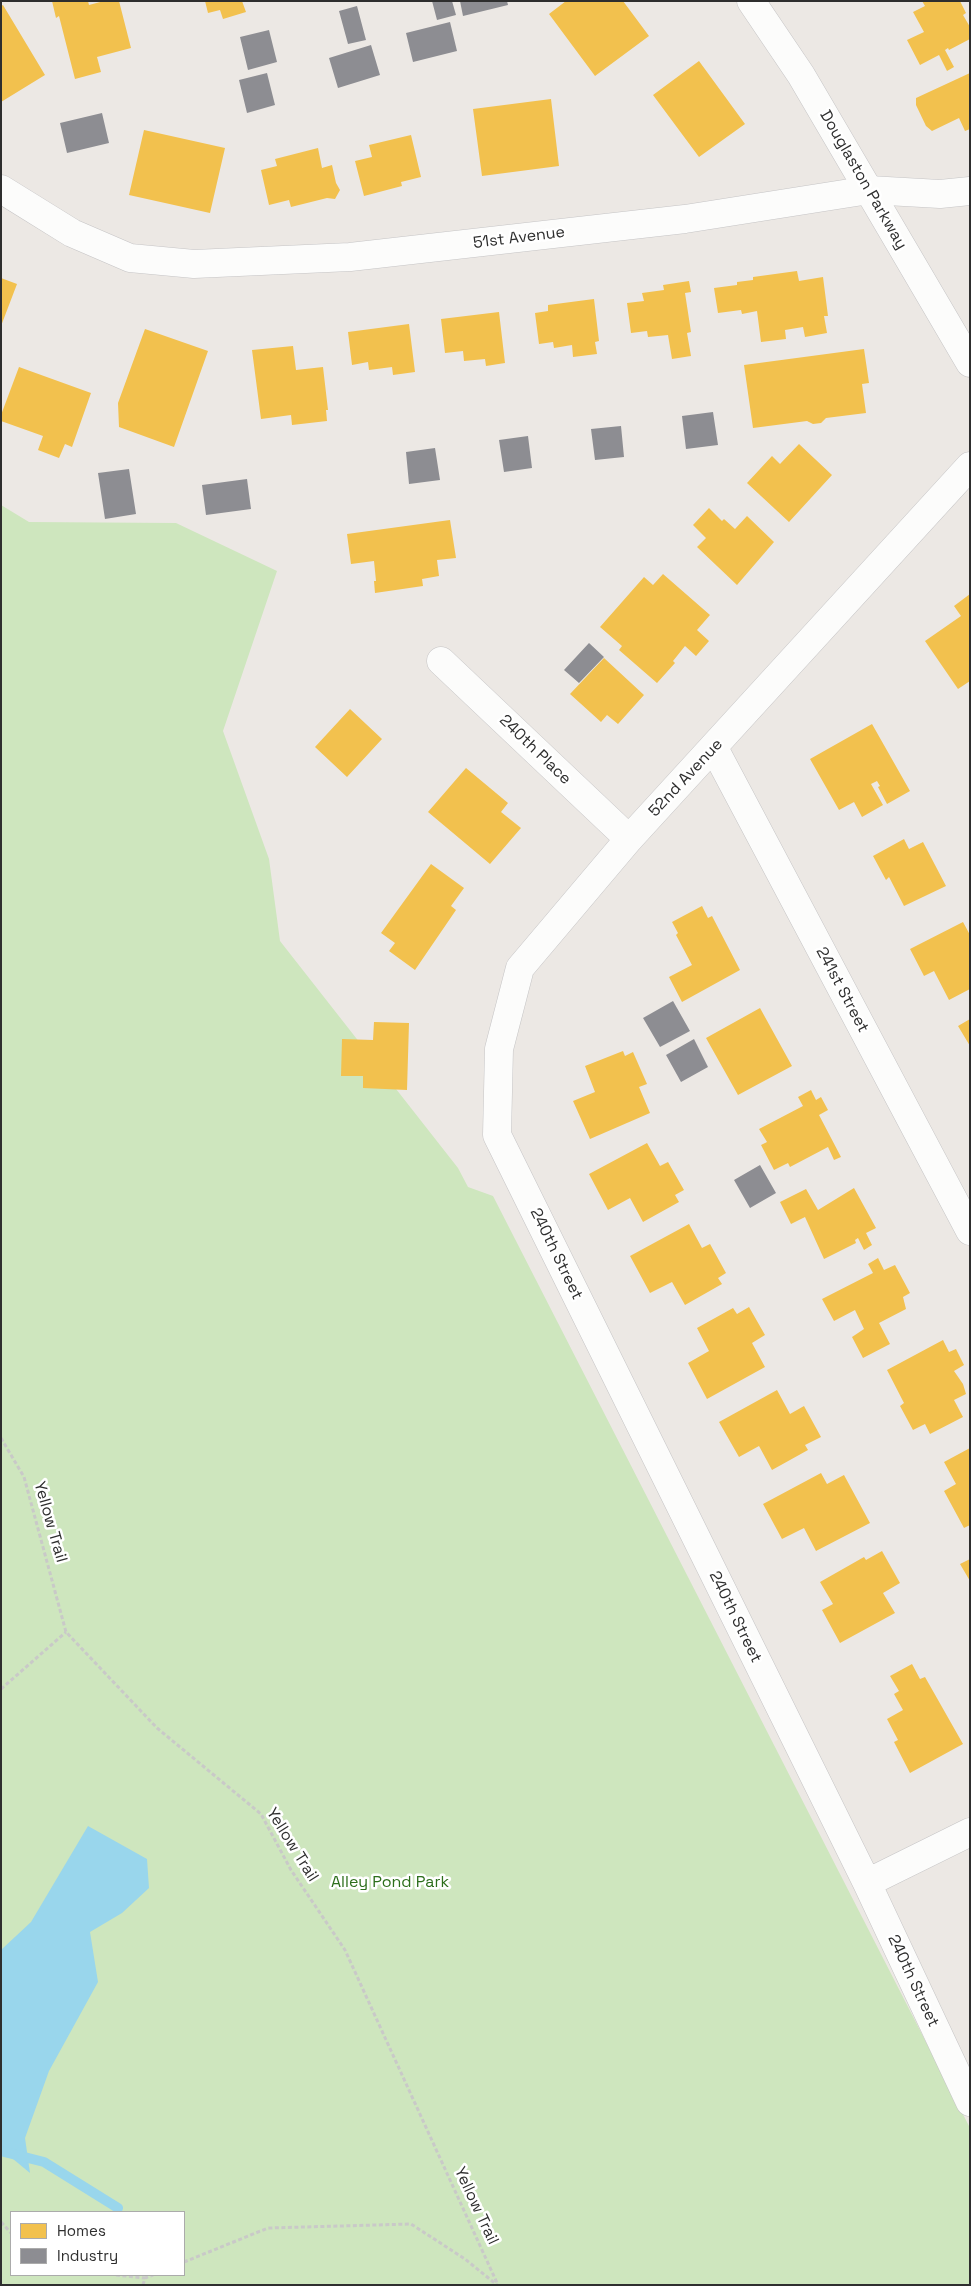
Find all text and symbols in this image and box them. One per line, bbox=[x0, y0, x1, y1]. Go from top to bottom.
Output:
street label: Douglaston Parkway bbox=[815, 107, 911, 253]
street label: 51st Avenue bbox=[472, 223, 566, 253]
street label: 240th Place bbox=[495, 711, 575, 789]
street label: 52nd Avenue bbox=[645, 735, 727, 821]
street label: 241st Street bbox=[811, 944, 873, 1036]
street label: 240th Street bbox=[526, 1205, 586, 1303]
street label: Yellow Trail bbox=[29, 1479, 71, 1565]
street label: 240th Street bbox=[705, 1568, 765, 1666]
street label: Yellow Trail bbox=[262, 1805, 322, 1885]
park label: Alley Pond Park bbox=[331, 1873, 449, 1893]
street label: 240th Street bbox=[883, 1932, 943, 2030]
street label: Yellow Trail bbox=[450, 2164, 502, 2248]
legend bbox=[10, 2211, 185, 2276]
text: Homes bbox=[57, 2221, 106, 2240]
text: Industry bbox=[57, 2246, 118, 2265]

